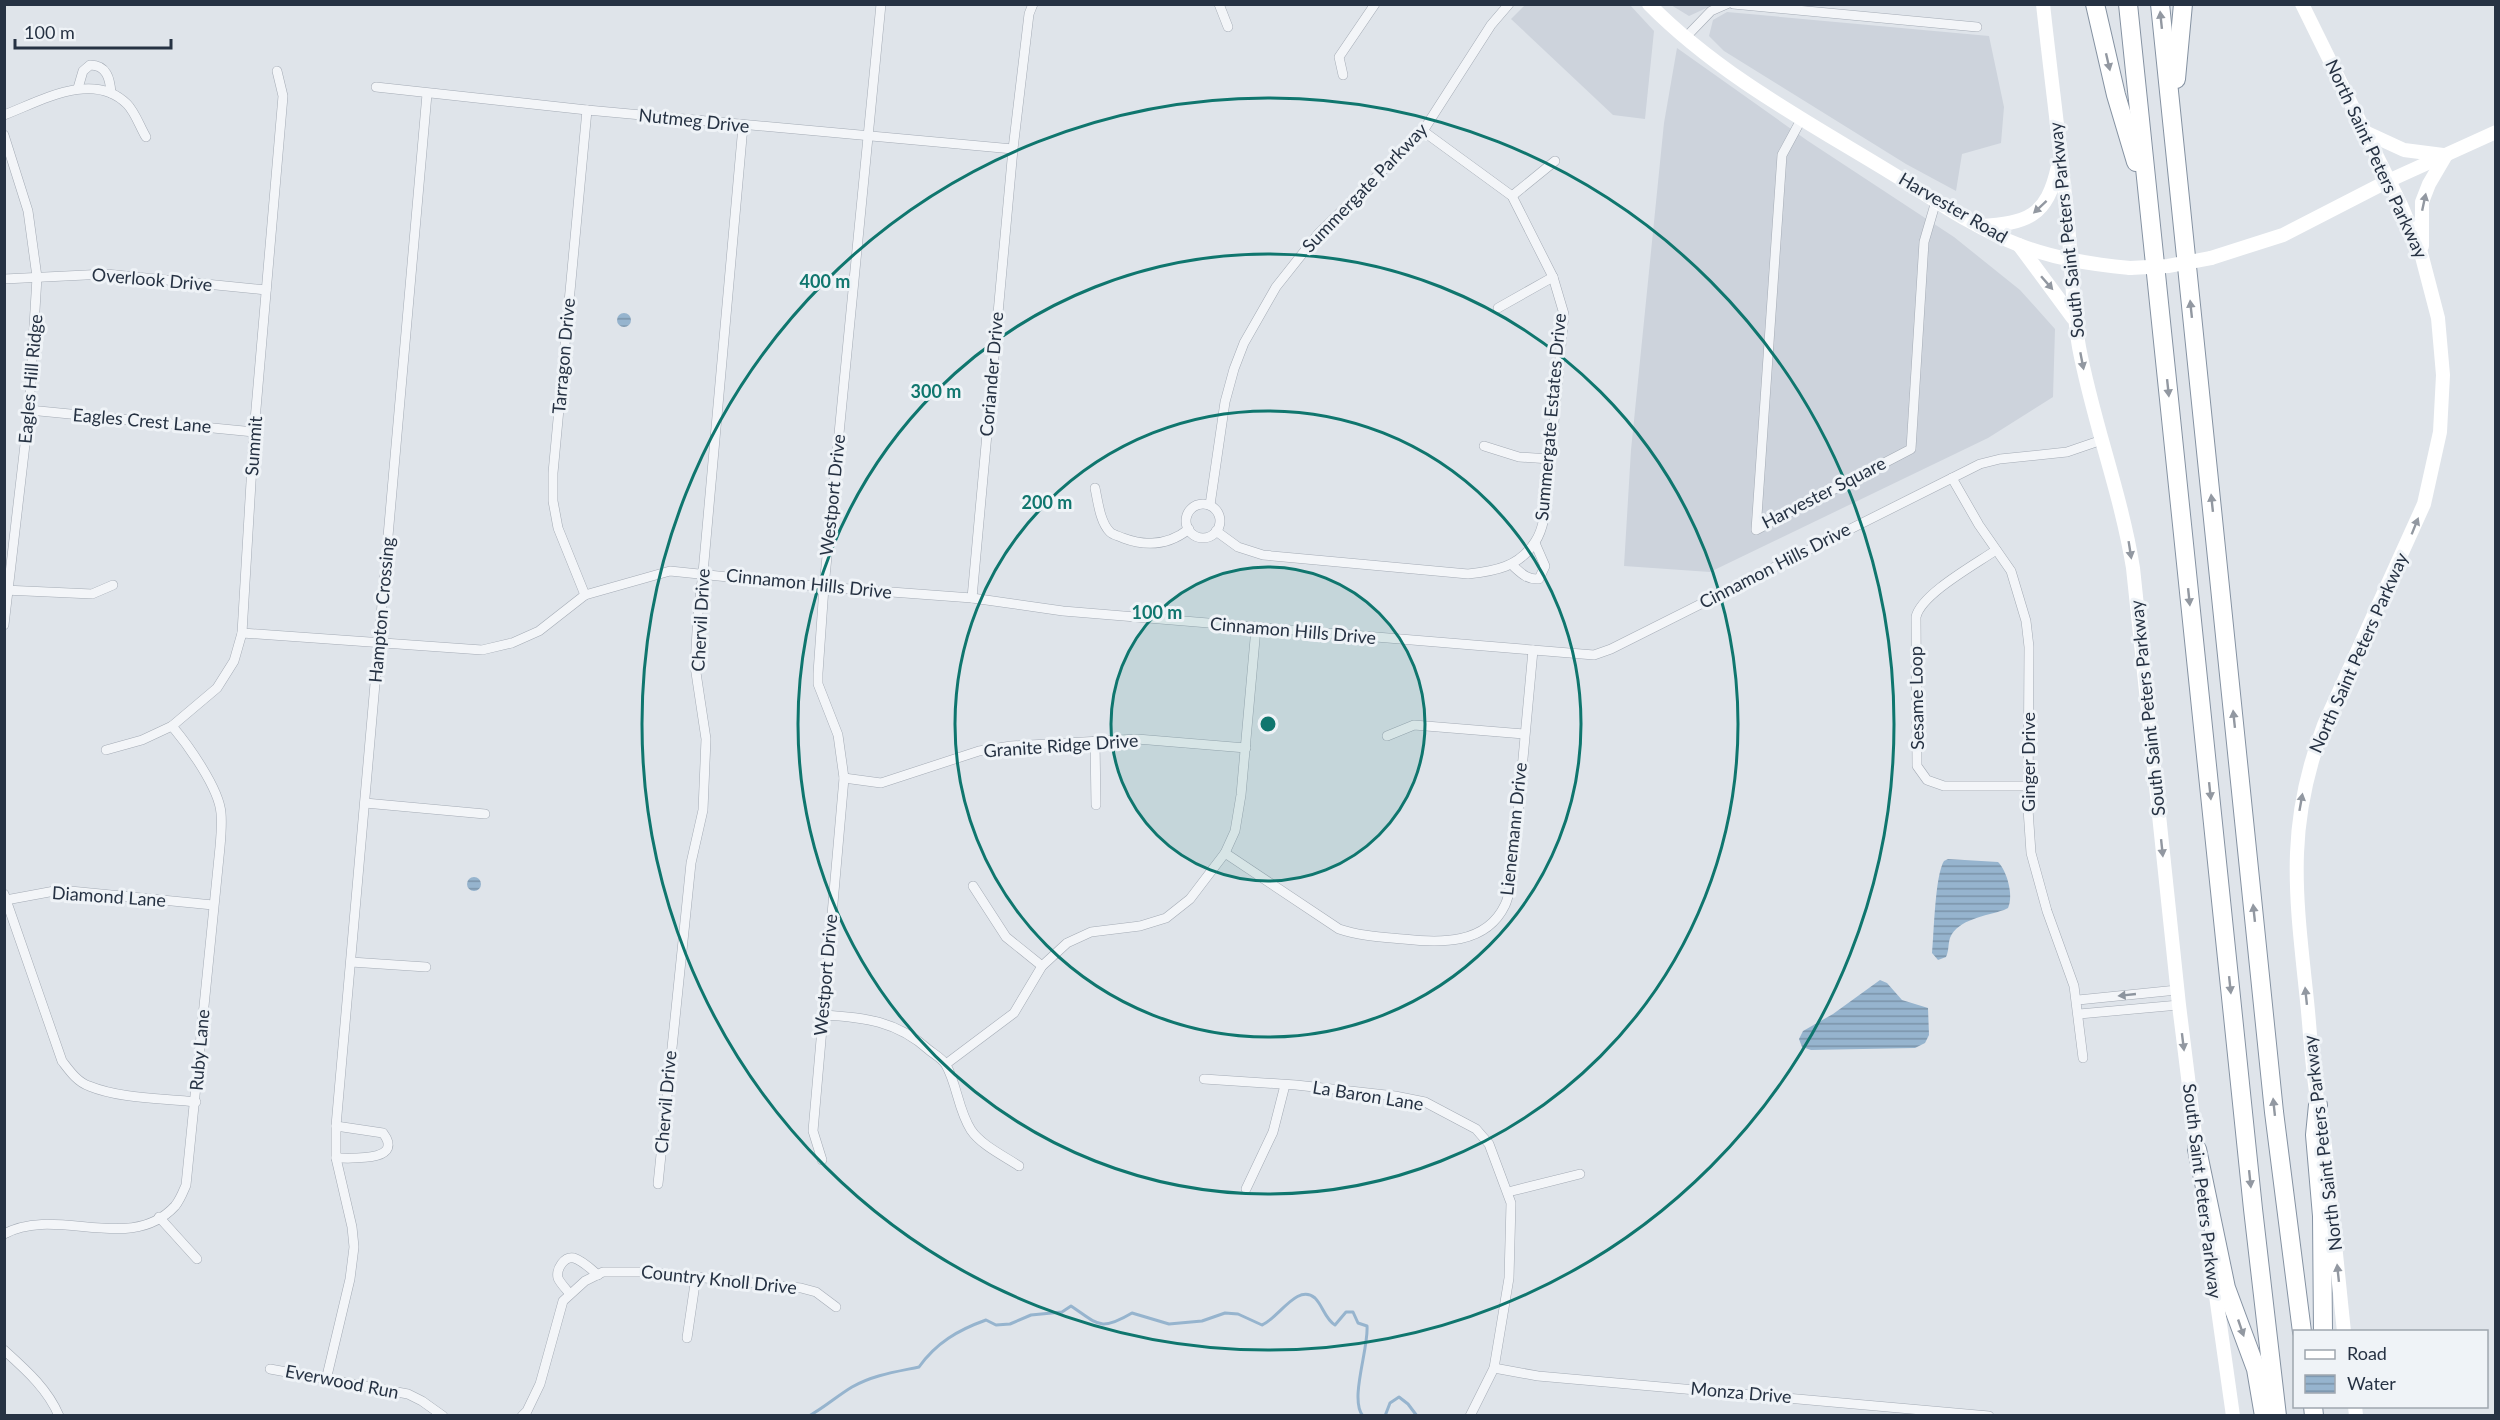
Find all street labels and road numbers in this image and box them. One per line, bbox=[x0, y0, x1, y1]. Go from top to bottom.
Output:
street label: North Saint Peters Parkway bbox=[2321, 56, 2433, 262]
street label: Nutmeg Drive bbox=[638, 103, 751, 137]
street label: Summergate Parkway bbox=[1297, 118, 1432, 256]
street label: South Saint Peters Parkway bbox=[2044, 120, 2088, 339]
street label: Harvester Road bbox=[1895, 167, 2012, 247]
street label: Overlook Drive bbox=[91, 263, 213, 295]
street label: Tarragon Drive bbox=[547, 297, 579, 415]
street label: Coriander Drive bbox=[975, 311, 1007, 437]
street label: Summergate Estates Drive bbox=[1530, 312, 1570, 522]
street label: Eagles Hill Ridge bbox=[13, 313, 47, 445]
street label: Eagles Crest Lane bbox=[72, 403, 212, 437]
street label: Summit bbox=[240, 415, 266, 477]
street label: Westport Drive bbox=[815, 433, 849, 557]
street label: Harvester Square bbox=[1758, 451, 1889, 533]
street label: Cinnamon Hills Drive bbox=[1695, 517, 1854, 613]
street label: Hampton Crossing bbox=[364, 536, 398, 684]
street label: North Saint Peters Parkway bbox=[2304, 548, 2413, 756]
street label: Cinnamon Hills Drive bbox=[725, 563, 893, 603]
street label: Chervil Drive bbox=[686, 568, 714, 672]
street label: South Saint Peters Parkway bbox=[2125, 598, 2169, 817]
street label: Cinnamon Hills Drive bbox=[1209, 612, 1377, 648]
street label: Sesame Loop bbox=[1904, 646, 1928, 750]
street label: Ginger Drive bbox=[2017, 712, 2039, 812]
street label: Granite Ridge Drive bbox=[983, 729, 1139, 761]
street label: Lienemann Drive bbox=[1495, 761, 1531, 897]
street label: Diamond Lane bbox=[51, 881, 167, 911]
street label: Westport Drive bbox=[809, 913, 841, 1037]
street label: Ruby Lane bbox=[184, 1008, 214, 1092]
street label: North Saint Peters Parkway bbox=[2298, 1033, 2346, 1252]
street label: Chervil Drive bbox=[650, 1049, 680, 1154]
street label: La Baron Lane bbox=[1311, 1075, 1425, 1115]
street label: South Saint Peters Parkway bbox=[2179, 1082, 2227, 1300]
street label: Country Knoll Drive bbox=[640, 1260, 798, 1298]
street label: Everwood Run bbox=[284, 1359, 401, 1403]
street label: Monza Drive bbox=[1690, 1377, 1793, 1407]

